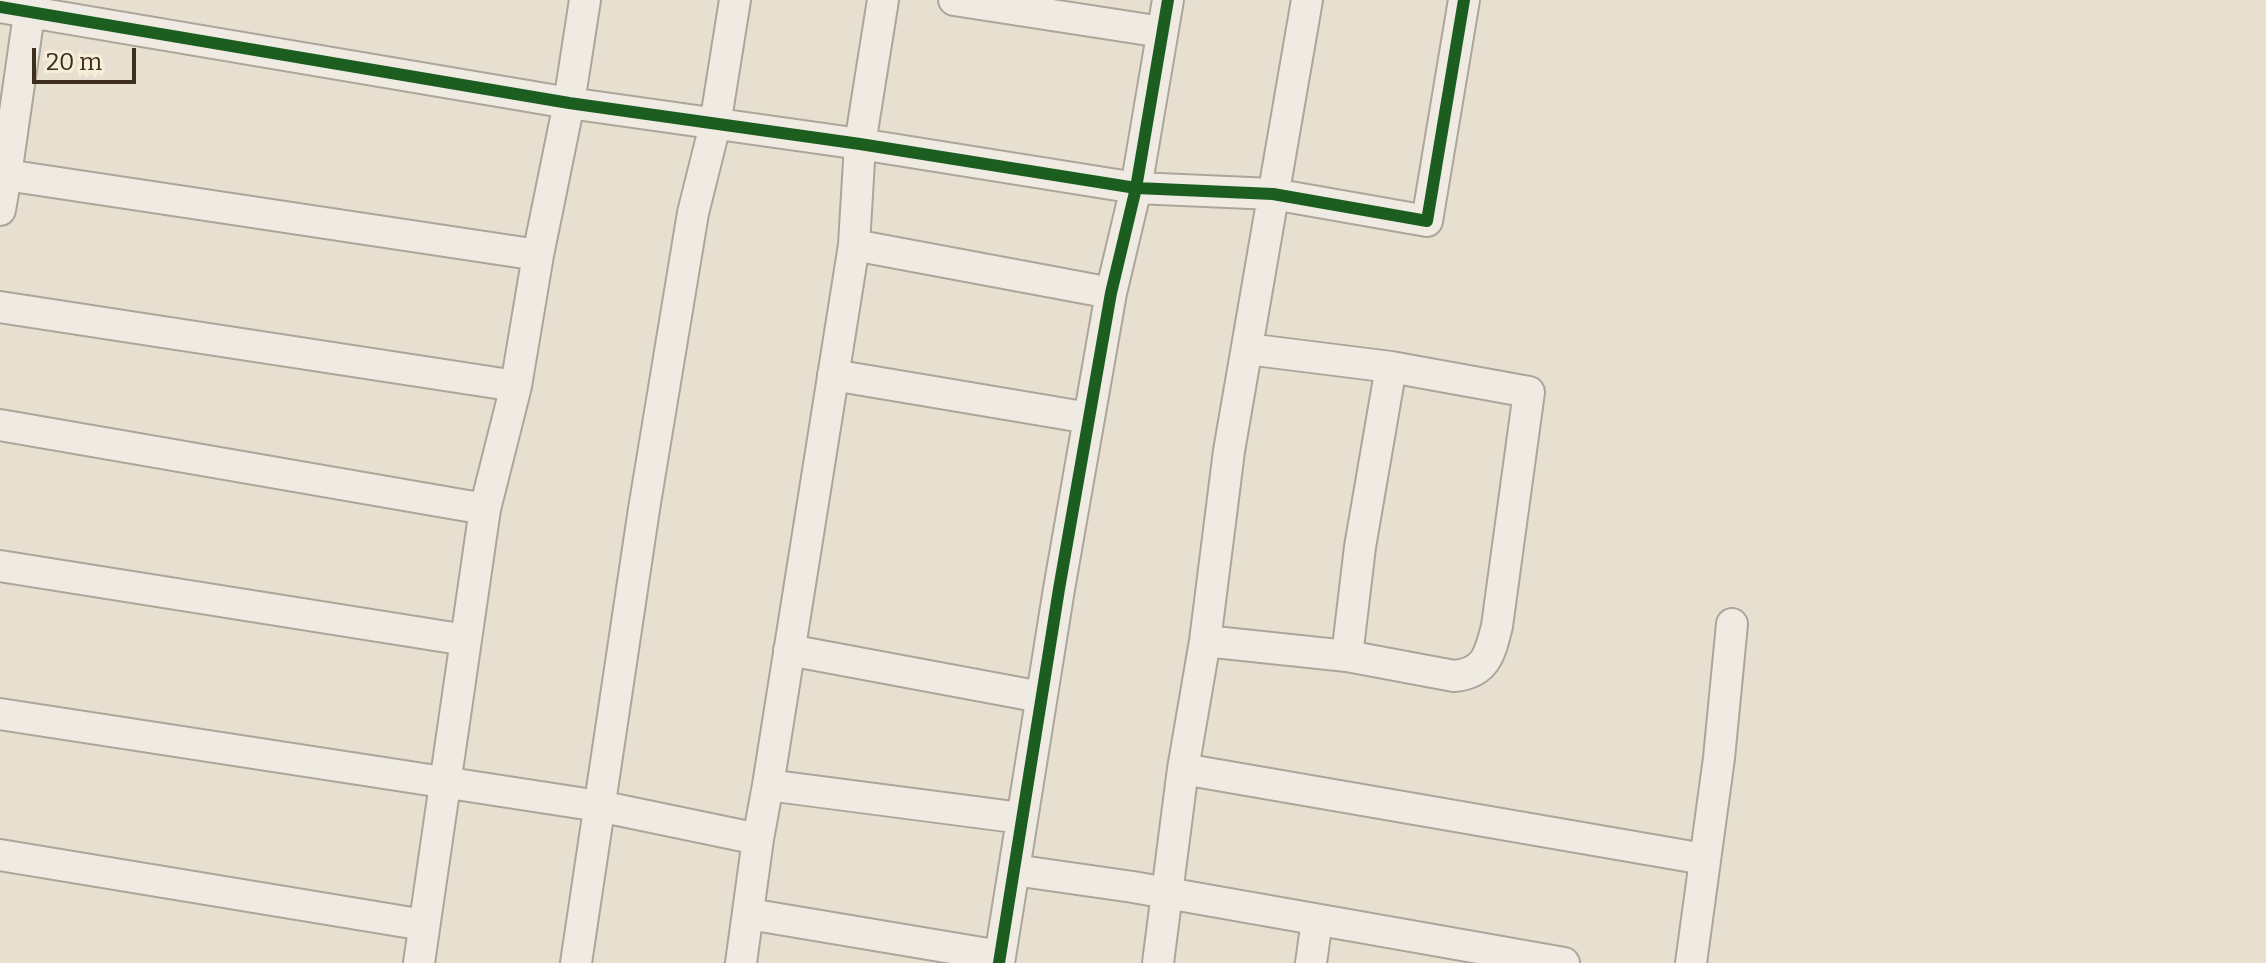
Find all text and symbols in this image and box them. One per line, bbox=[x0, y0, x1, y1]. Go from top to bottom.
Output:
scale bar bbox=[36, 32, 140, 82]
text: 20 m bbox=[46, 48, 102, 76]

